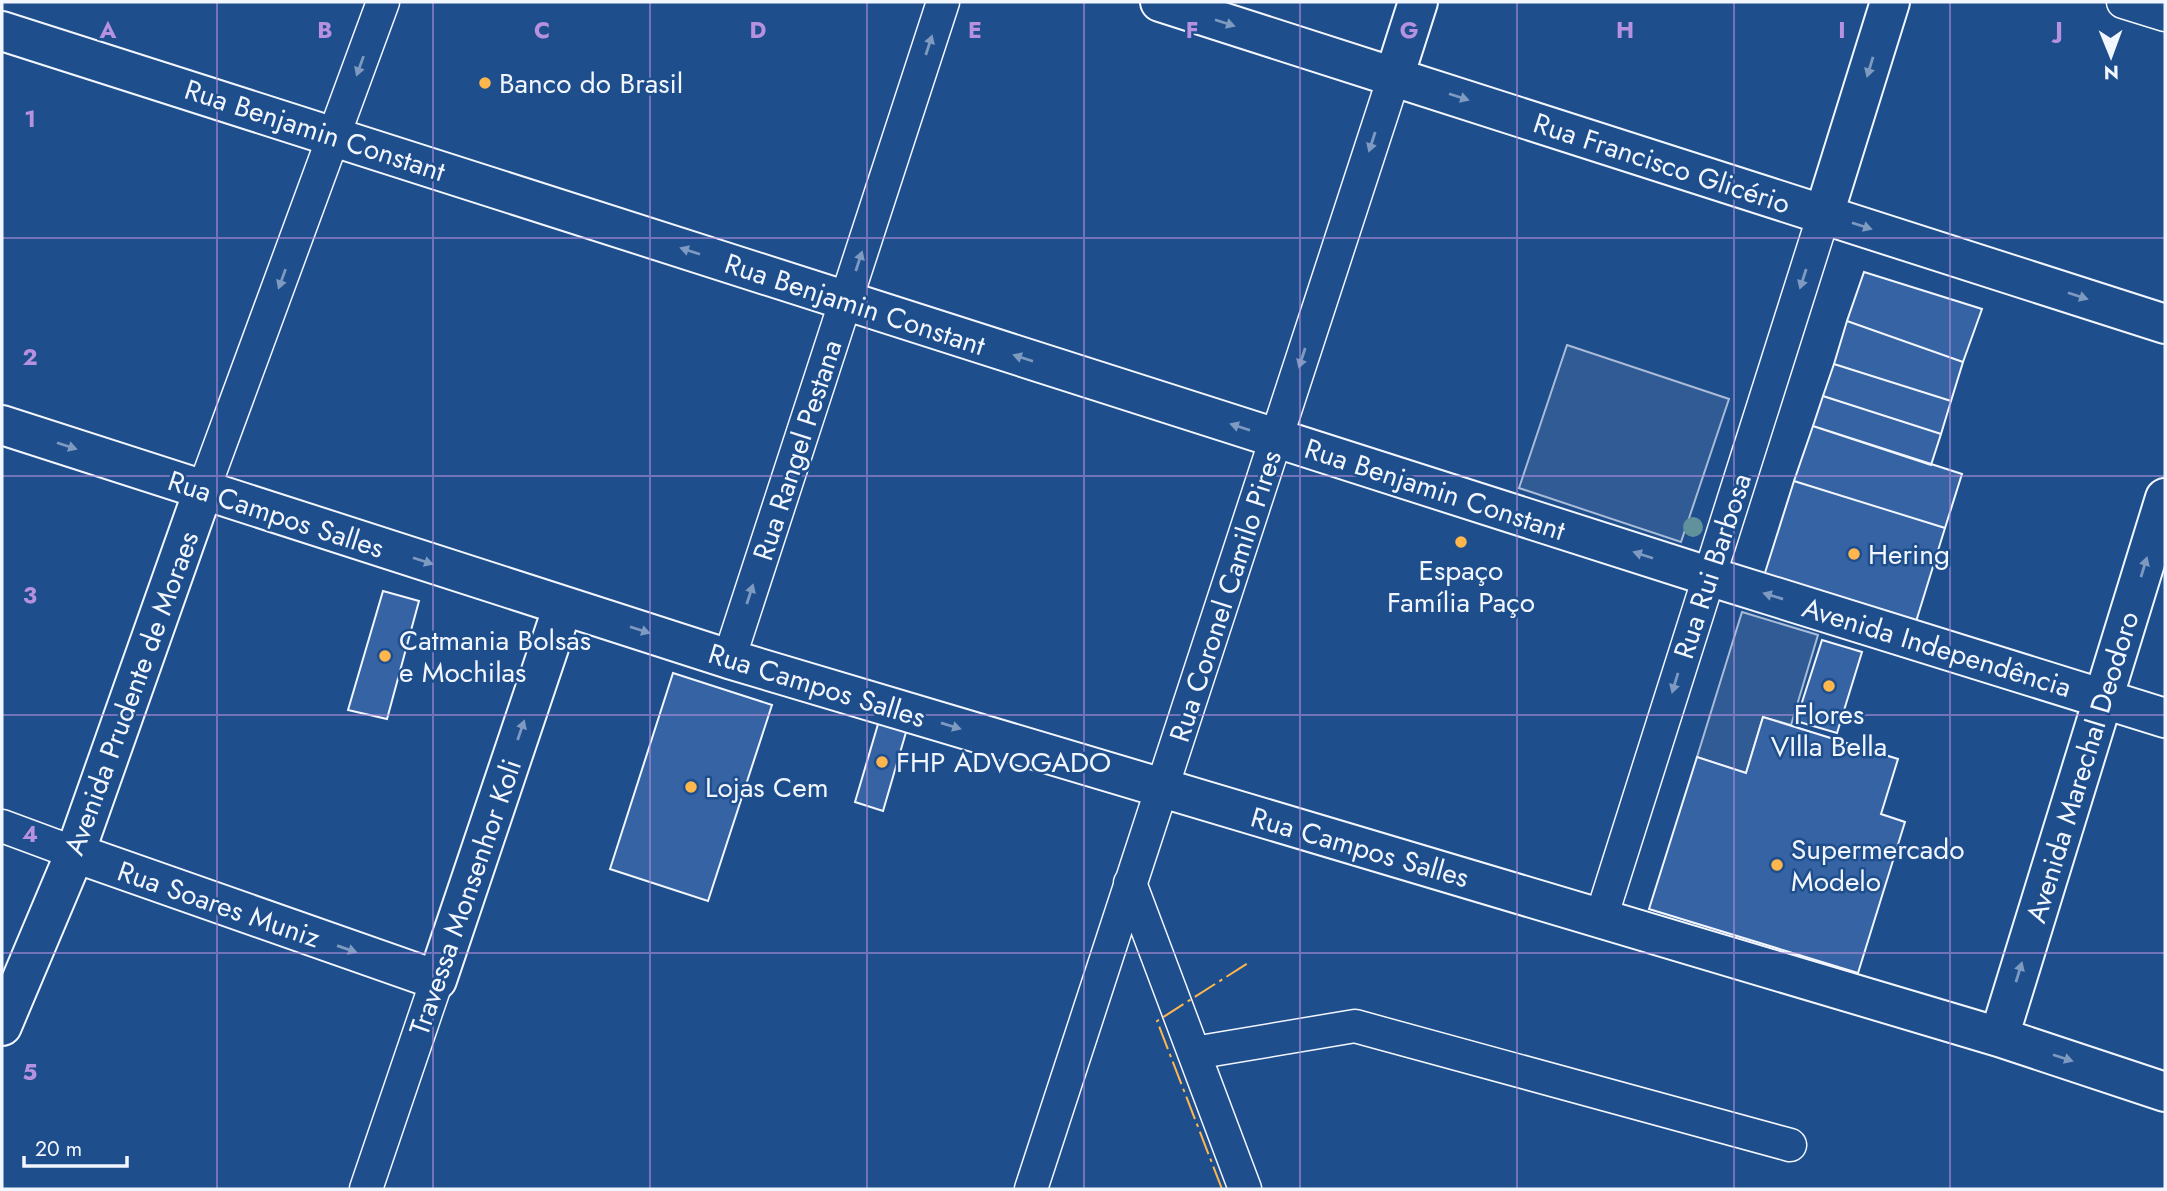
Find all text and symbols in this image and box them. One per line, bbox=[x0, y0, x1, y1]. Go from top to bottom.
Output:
text: A bbox=[99, 13, 117, 47]
text: B bbox=[317, 13, 333, 47]
text: C bbox=[534, 13, 550, 47]
text: D bbox=[750, 13, 767, 47]
text: E bbox=[968, 13, 982, 47]
text: F bbox=[1186, 13, 1198, 47]
text: G bbox=[1400, 13, 1418, 47]
text: H bbox=[1616, 13, 1634, 47]
text: I bbox=[1838, 13, 1846, 47]
text: J bbox=[2051, 13, 2063, 47]
one-way arrow bbox=[1214, 18, 1235, 28]
north arrow bbox=[2076, 21, 2146, 91]
one-way arrow bbox=[924, 34, 935, 55]
one-way arrow bbox=[355, 56, 366, 77]
one-way arrow bbox=[1864, 57, 1875, 78]
text: N bbox=[2104, 59, 2119, 86]
place label: Banco do Brasil bbox=[499, 63, 683, 104]
street label: Rua Benjamin Constant bbox=[179, 69, 451, 192]
marker: Banco do Brasil bbox=[477, 75, 493, 91]
one-way arrow bbox=[1448, 93, 1469, 103]
text: 1 bbox=[24, 102, 36, 136]
street label: Rua Francisco Glicério bbox=[1528, 103, 1796, 224]
one-way arrow bbox=[1367, 131, 1377, 152]
one-way arrow bbox=[1852, 222, 1873, 232]
street label: Rua Benjamin Constant bbox=[719, 243, 991, 366]
one-way arrow bbox=[679, 245, 700, 255]
one-way arrow bbox=[854, 251, 864, 272]
one-way arrow bbox=[276, 269, 287, 290]
one-way arrow bbox=[1798, 269, 1808, 290]
one-way arrow bbox=[2068, 291, 2089, 302]
street label: Rua Rangel Pestana bbox=[742, 335, 852, 566]
text: 2 bbox=[22, 340, 38, 374]
one-way arrow bbox=[1296, 347, 1306, 368]
one-way arrow bbox=[1012, 352, 1033, 362]
one-way arrow bbox=[1229, 421, 1250, 431]
street label: Rua Benjamin Constant bbox=[1299, 428, 1571, 551]
one-way arrow bbox=[56, 441, 77, 452]
street label: Rua Coronel Camilo Pires bbox=[1159, 445, 1292, 747]
street label: Rua Campos Salles bbox=[162, 460, 389, 569]
street label: Rua Rui Barbosa bbox=[1663, 468, 1762, 664]
street label: Avenida Prudente de Moraes bbox=[54, 525, 209, 861]
marker: Espaço Família Paço bbox=[1453, 534, 1469, 550]
place label: Hering bbox=[1868, 534, 1950, 575]
marker: Hering bbox=[1846, 546, 1862, 562]
one-way arrow bbox=[1633, 549, 1654, 560]
place label: Espaço Família Paço bbox=[1387, 550, 1535, 623]
one-way arrow bbox=[413, 556, 434, 567]
one-way arrow bbox=[2139, 556, 2149, 577]
text: 3 bbox=[23, 578, 37, 612]
one-way arrow bbox=[745, 583, 756, 604]
street label: Avenida Independência bbox=[1797, 587, 2076, 708]
one-way arrow bbox=[1762, 590, 1783, 600]
street label: Avenida Marechal Deodoro bbox=[2016, 606, 2149, 928]
place label: Catmania Bolsas e Mochilas bbox=[399, 620, 591, 693]
one-way arrow bbox=[629, 626, 650, 636]
street label: Rua Campos Salles bbox=[703, 633, 930, 738]
marker: Catmania Bolsas e Mochilas bbox=[377, 648, 393, 664]
one-way arrow bbox=[1669, 673, 1679, 694]
marker: Flores VIlla Bella bbox=[1821, 678, 1837, 694]
place label: Flores VIlla Bella bbox=[1771, 694, 1887, 767]
one-way arrow bbox=[516, 719, 527, 740]
one-way arrow bbox=[941, 721, 962, 732]
place label: FHP ADVOGADO bbox=[896, 742, 1111, 783]
street label: Travessa Monsenhor Koli bbox=[399, 754, 532, 1041]
marker: FHP ADVOGADO bbox=[874, 754, 890, 770]
place label: Lojas Cem bbox=[705, 767, 828, 808]
marker: Lojas Cem bbox=[683, 779, 699, 795]
street label: Rua Campos Salles bbox=[1246, 797, 1474, 898]
text: 4 bbox=[22, 817, 38, 851]
place label: Supermercado Modelo bbox=[1791, 829, 1965, 902]
street label: Rua Soares Muniz bbox=[112, 851, 326, 958]
marker: Supermercado Modelo bbox=[1769, 857, 1785, 873]
one-way arrow bbox=[337, 944, 358, 955]
one-way arrow bbox=[2014, 961, 2024, 982]
one-way arrow bbox=[2053, 1053, 2074, 1064]
text: 5 bbox=[23, 1055, 37, 1089]
scale bar bbox=[24, 1124, 128, 1168]
text: 20 m bbox=[35, 1134, 82, 1164]

